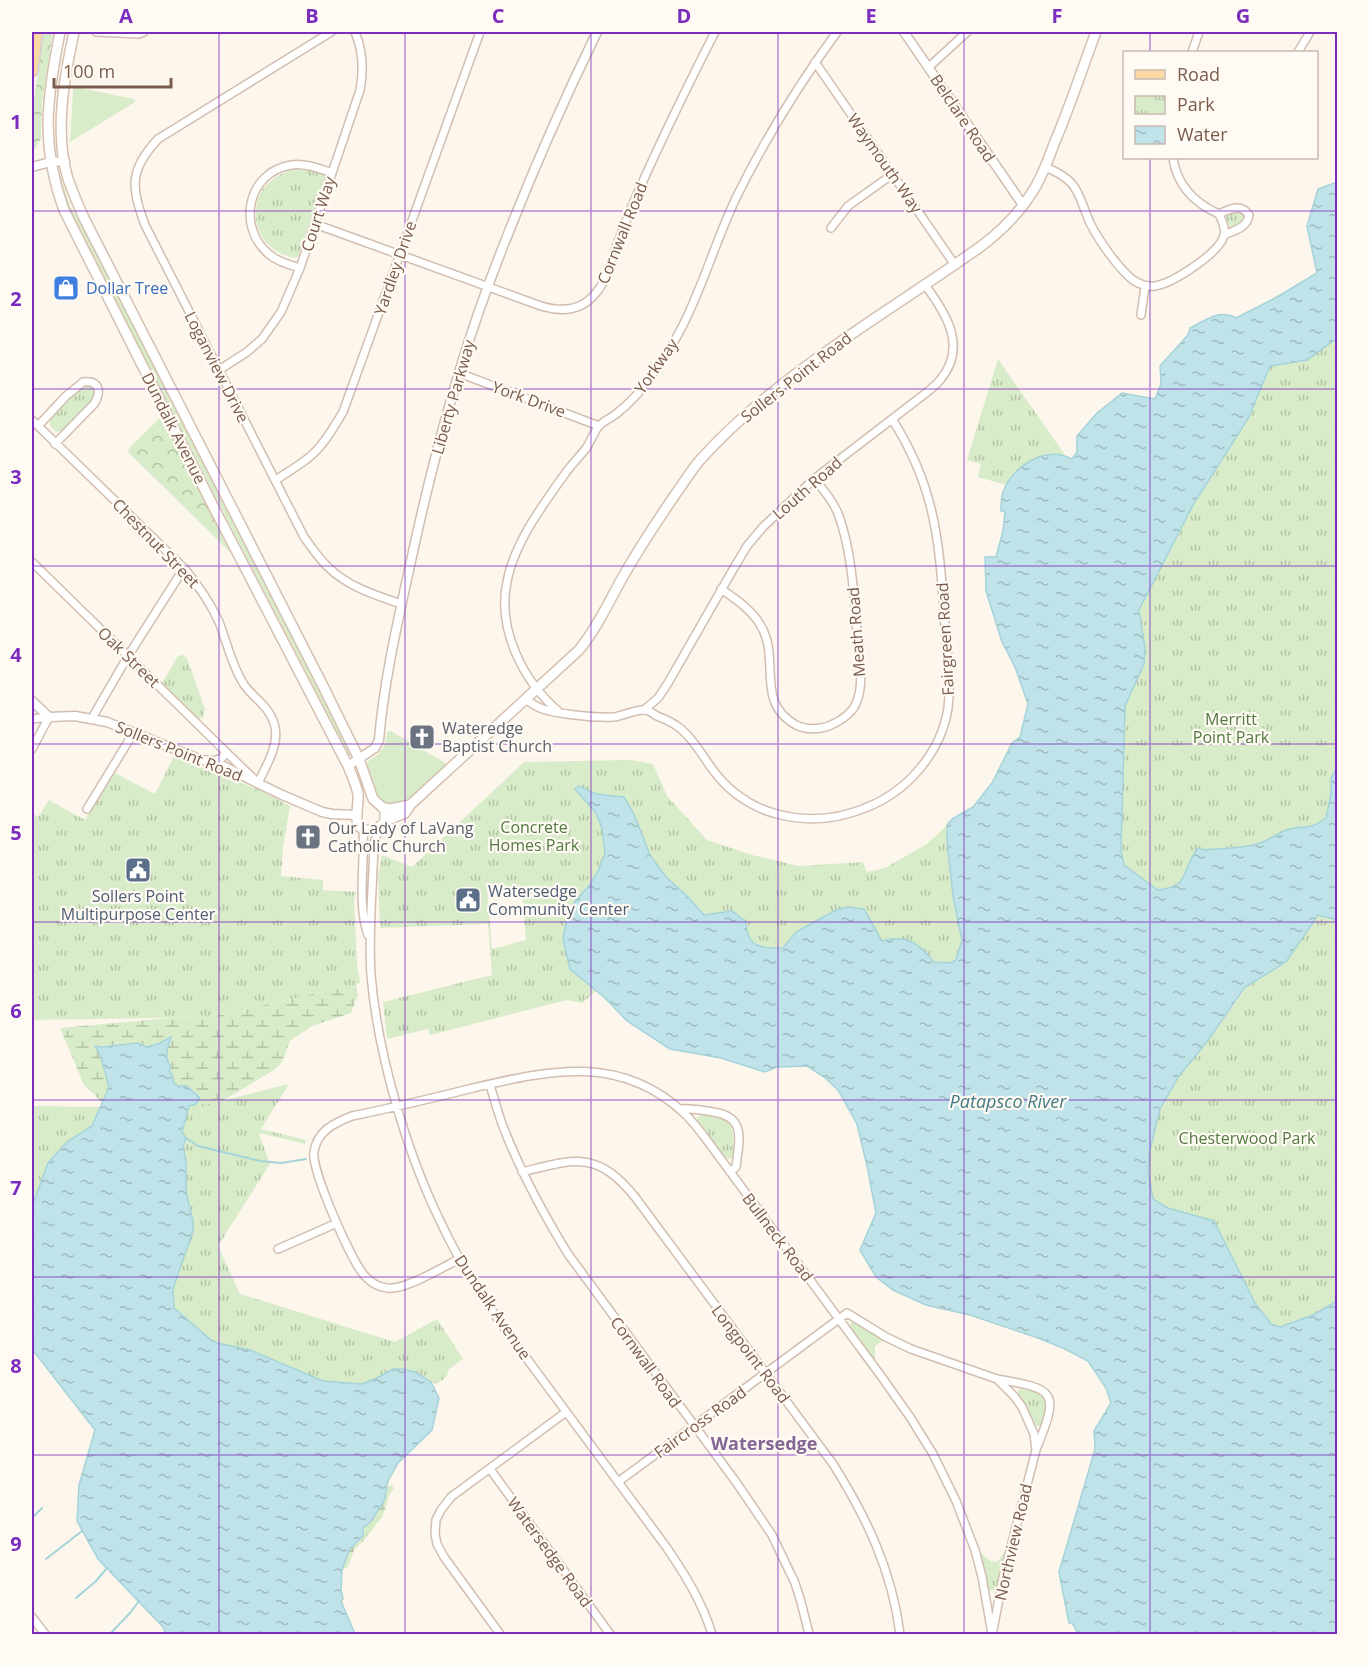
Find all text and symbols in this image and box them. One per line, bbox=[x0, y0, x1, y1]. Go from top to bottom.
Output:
text: A bbox=[119, 2, 133, 29]
text: B bbox=[305, 2, 319, 29]
text: C bbox=[492, 2, 505, 29]
text: D bbox=[677, 2, 691, 29]
text: E bbox=[865, 2, 877, 29]
text: F bbox=[1052, 2, 1062, 29]
text: G bbox=[1236, 2, 1250, 29]
scale bar bbox=[54, 51, 171, 89]
legend bbox=[1123, 51, 1318, 159]
text: 100 m bbox=[63, 59, 115, 83]
text: Road bbox=[1177, 62, 1220, 86]
street label: Belclare Road bbox=[925, 70, 1001, 166]
text: Park bbox=[1177, 92, 1215, 116]
text: 1 bbox=[10, 108, 22, 135]
street label: Waymouth Way bbox=[842, 109, 928, 218]
text: Water bbox=[1177, 122, 1228, 146]
street label: Court Way bbox=[296, 173, 341, 254]
street label: Cornwall Road bbox=[592, 179, 652, 287]
street label: Yardley Drive bbox=[369, 218, 421, 318]
shop icon: Dollar Tree bbox=[51, 273, 81, 303]
place label: Dollar Tree bbox=[86, 277, 168, 299]
text: 2 bbox=[10, 285, 22, 312]
street label: Loganview Drive bbox=[179, 308, 255, 426]
street label: Sollers Point Road bbox=[736, 327, 856, 427]
street label: Yorkway bbox=[629, 333, 684, 398]
street label: Liberty Parkway bbox=[426, 336, 480, 457]
street label: Dundalk Avenue bbox=[136, 369, 212, 487]
street label: York Drive bbox=[489, 376, 569, 422]
street label: Louth Road bbox=[767, 452, 847, 524]
text: 3 bbox=[10, 463, 22, 490]
street label: Chestnut Street bbox=[108, 494, 205, 593]
street label: Fairgreen Road bbox=[931, 582, 959, 696]
street label: Meath Road bbox=[842, 586, 870, 678]
street label: Oak Street bbox=[93, 622, 165, 692]
text: 4 bbox=[10, 641, 22, 668]
park label: Merritt Point Park bbox=[1193, 708, 1270, 748]
street label: Sollers Point Road bbox=[112, 716, 246, 786]
place label: Wateredge Baptist Church bbox=[442, 717, 552, 757]
church icon: Wateredge Baptist Church bbox=[407, 722, 437, 752]
park label: Concrete Homes Park bbox=[489, 816, 580, 856]
place label: Our Lady of LaVang Catholic Church bbox=[328, 817, 474, 857]
text: 5 bbox=[10, 819, 22, 846]
church icon: Our Lady of LaVang Catholic Church bbox=[293, 822, 323, 852]
public building icon: Sollers Point Multipurpose Center bbox=[123, 855, 153, 885]
place label: Watersedge Community Center bbox=[488, 880, 629, 920]
place label: Sollers Point Multipurpose Center bbox=[61, 885, 216, 925]
public building icon: Watersedge Community Center bbox=[453, 885, 483, 915]
text: 6 bbox=[10, 997, 22, 1024]
water label: Patapsco River bbox=[950, 1089, 1067, 1113]
park label: Chesterwood Park bbox=[1179, 1127, 1316, 1149]
text: 7 bbox=[10, 1174, 22, 1201]
street label: Bullneck Road bbox=[737, 1188, 819, 1286]
street label: Dundalk Avenue bbox=[450, 1250, 536, 1364]
street label: Longpoint Road bbox=[707, 1300, 795, 1408]
street label: Cornwall Road bbox=[605, 1312, 687, 1412]
text: 8 bbox=[10, 1352, 22, 1379]
street label: Faircross Road bbox=[649, 1381, 751, 1463]
district label: Watersedge bbox=[711, 1431, 817, 1455]
street label: Northview Road bbox=[989, 1481, 1037, 1603]
street label: Watersedge Road bbox=[503, 1492, 597, 1612]
text: 9 bbox=[10, 1530, 22, 1557]

